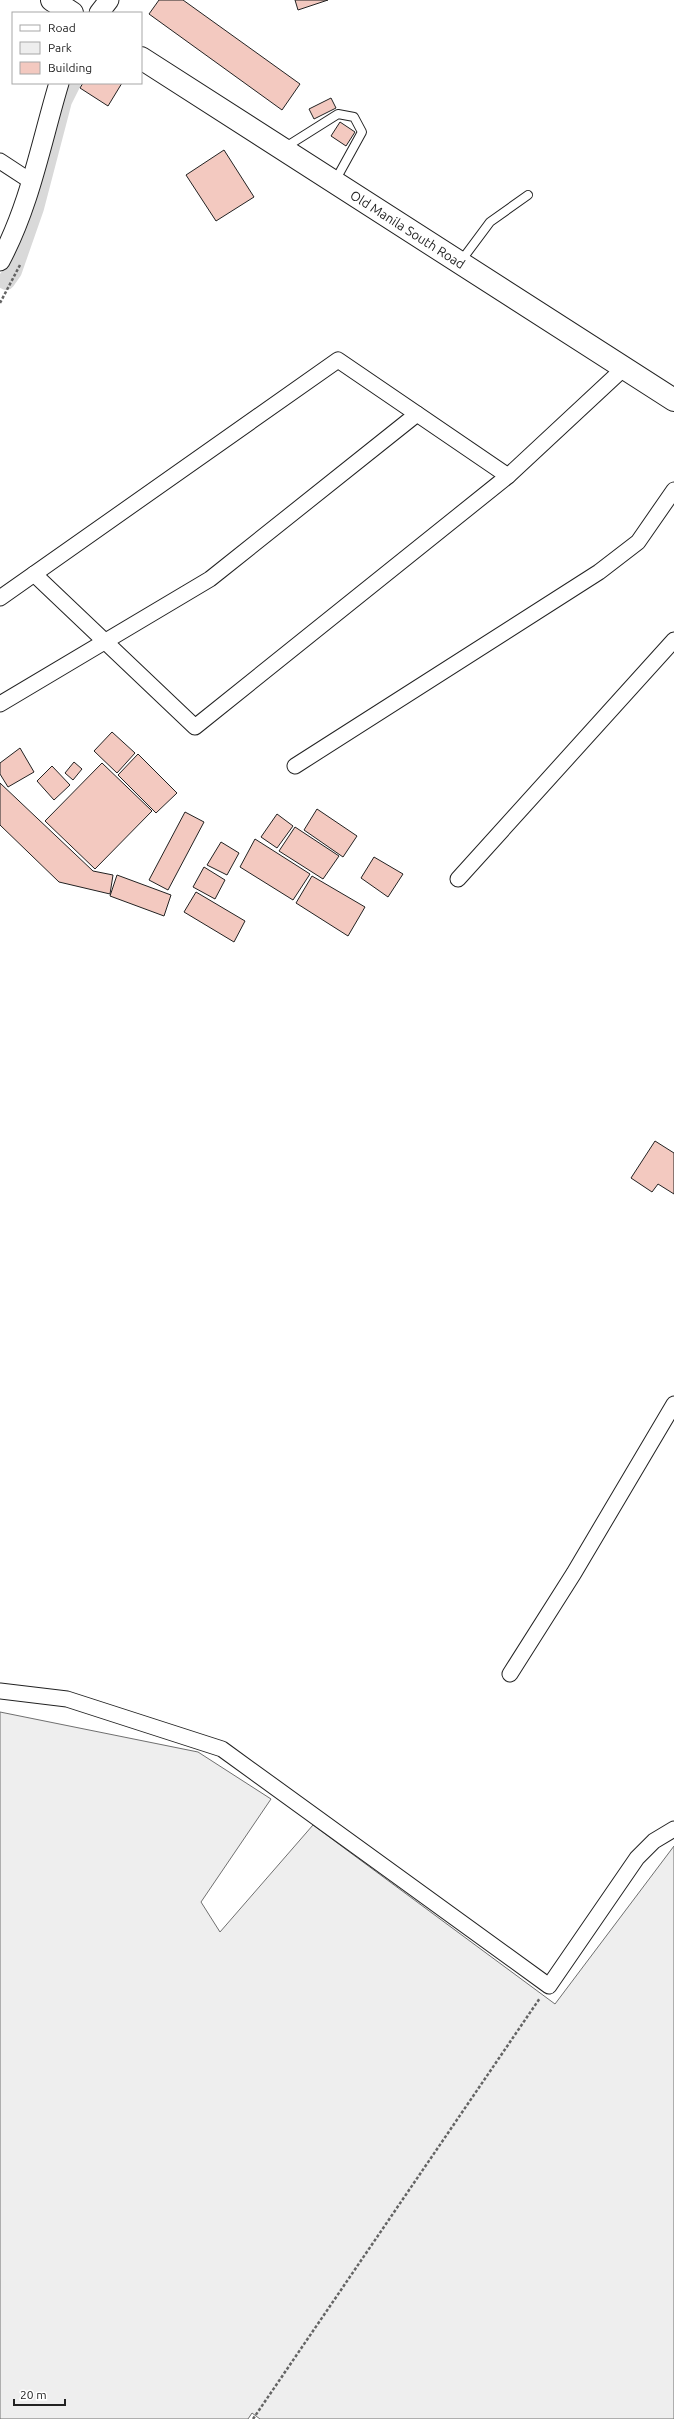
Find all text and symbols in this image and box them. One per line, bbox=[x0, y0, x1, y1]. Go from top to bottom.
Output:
legend bbox=[12, 12, 142, 84]
text: Road bbox=[48, 21, 76, 34]
text: Park bbox=[48, 41, 72, 54]
text: Building bbox=[48, 61, 92, 74]
street label: Old Manila South Road bbox=[348, 187, 468, 271]
scale bar bbox=[14, 2381, 65, 2407]
text: 20 m bbox=[20, 2388, 47, 2401]

